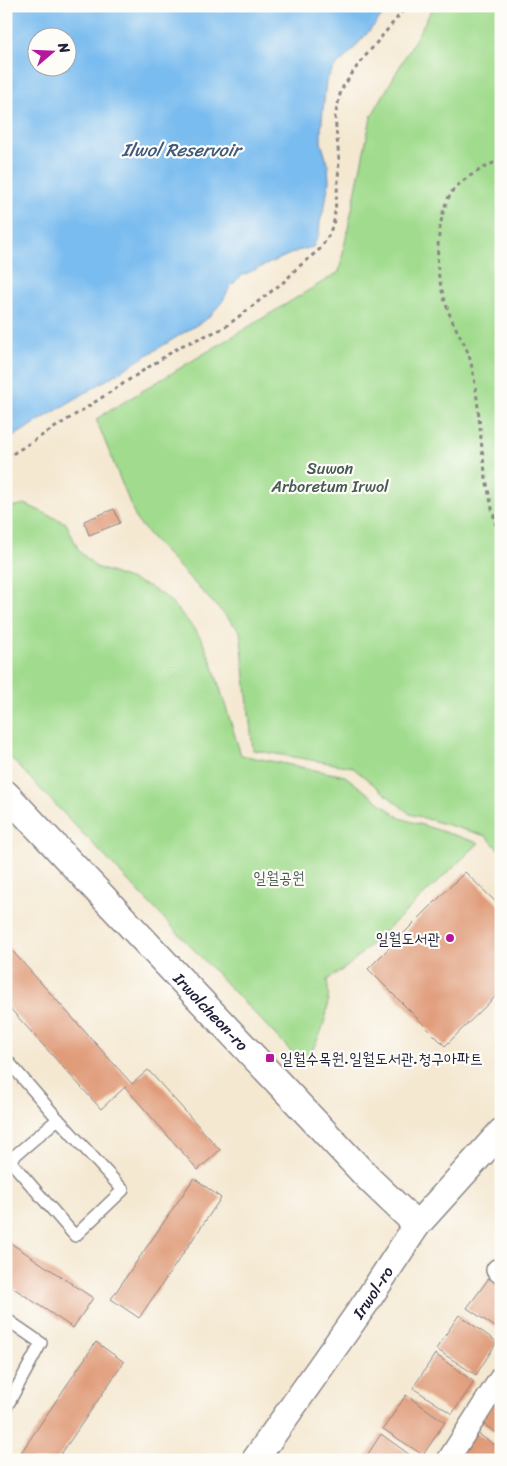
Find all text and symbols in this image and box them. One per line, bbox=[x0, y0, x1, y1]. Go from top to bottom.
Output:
north arrow bbox=[28, 28, 78, 78]
text: N bbox=[50, 38, 77, 57]
water label: Ilwol Reservoir bbox=[121, 134, 244, 166]
park label: Suwon Arboretum Irwol bbox=[270, 454, 389, 501]
park label: 일월공원 bbox=[253, 863, 305, 892]
place label: 일월도서관 bbox=[376, 924, 440, 953]
marker: 일월도서관 bbox=[444, 932, 456, 944]
street label: Irwolcheon-ro bbox=[166, 964, 256, 1058]
place label: 일월수목원.일월도서관.청구아파트 bbox=[280, 1044, 483, 1073]
marker: 일월수목원.일월도서관.청구아파트 bbox=[264, 1052, 276, 1064]
street label: Irwol-ro bbox=[344, 1260, 401, 1326]

